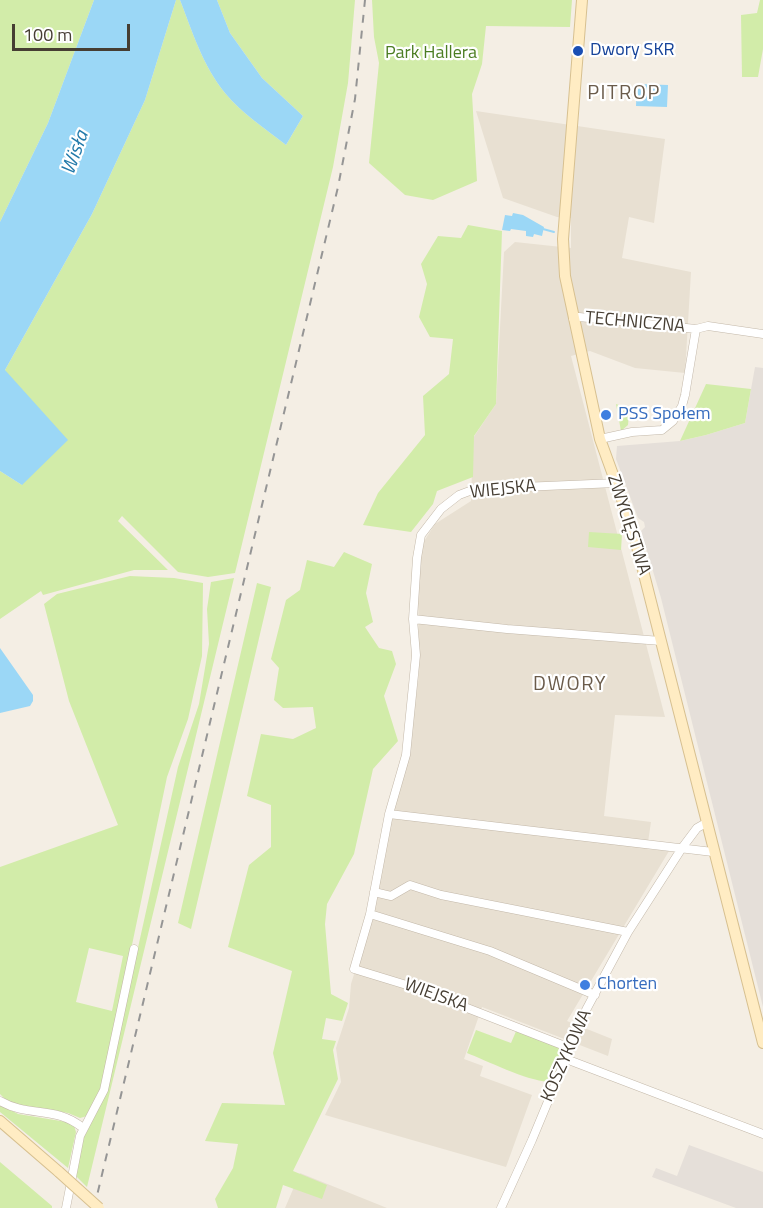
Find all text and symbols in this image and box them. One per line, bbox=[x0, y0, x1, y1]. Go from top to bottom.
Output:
scale bar bbox=[15, 12, 134, 50]
text: 100 m bbox=[23, 21, 72, 48]
place label: Dwory SKR bbox=[590, 40, 675, 62]
park label: Park Hallera bbox=[385, 43, 477, 65]
marker: Dwory SKR bbox=[571, 44, 585, 58]
district label: PITROP bbox=[587, 82, 661, 106]
water label: Wisła bbox=[57, 128, 95, 178]
street label: TECHNICZNA bbox=[584, 308, 686, 338]
place label: PSS Społem bbox=[618, 404, 711, 426]
marker: PSS Społem bbox=[599, 408, 613, 422]
street label: ZWYCIĘSTWA bbox=[602, 472, 654, 578]
street label: WIEJSKA bbox=[469, 476, 537, 504]
district label: DWORY bbox=[533, 673, 607, 697]
place label: Chorten bbox=[597, 974, 657, 996]
street label: WIEJSKA bbox=[401, 975, 471, 1017]
marker: Chorten bbox=[578, 978, 592, 992]
street label: KOSZYKOWA bbox=[537, 1006, 597, 1106]

